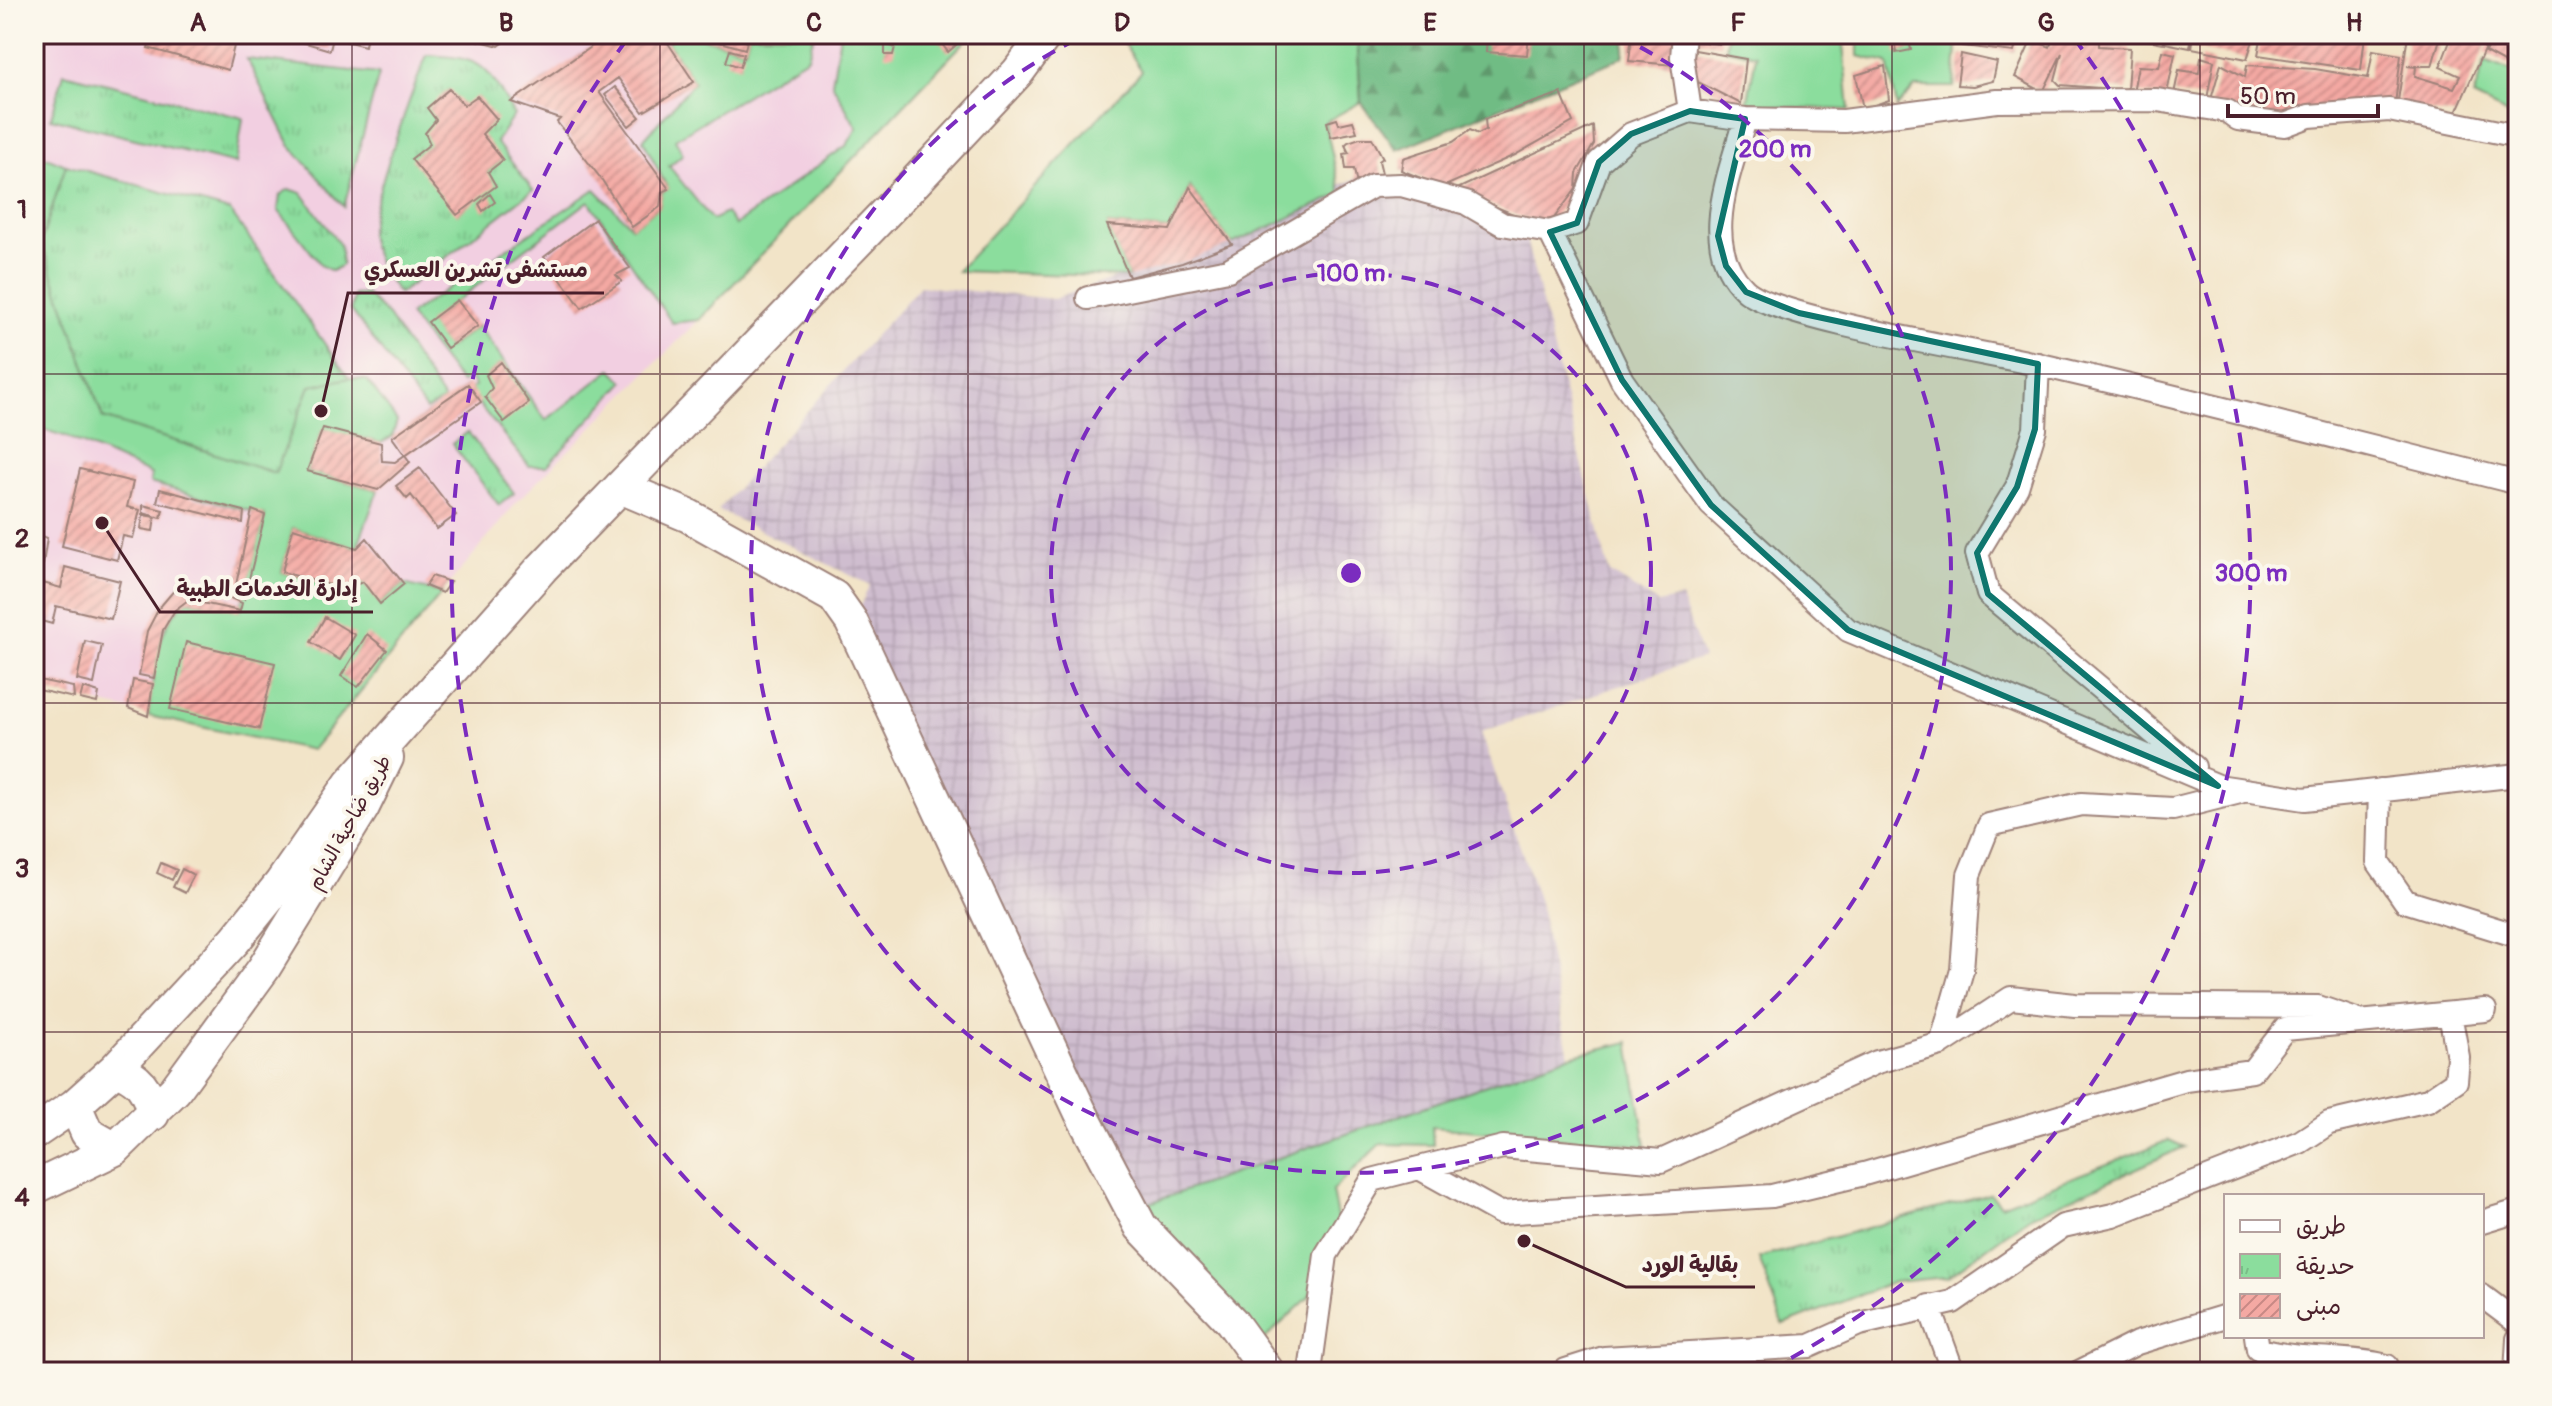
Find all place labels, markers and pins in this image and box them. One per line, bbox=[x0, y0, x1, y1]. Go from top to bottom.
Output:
callout: مستشفى تشرين العسكري bbox=[348, 247, 604, 293]
centre of rings bbox=[1337, 559, 1365, 587]
callout: إدارة الخدمات الطبية bbox=[160, 566, 373, 612]
callout: بقالية الورد bbox=[1626, 1241, 1755, 1287]

